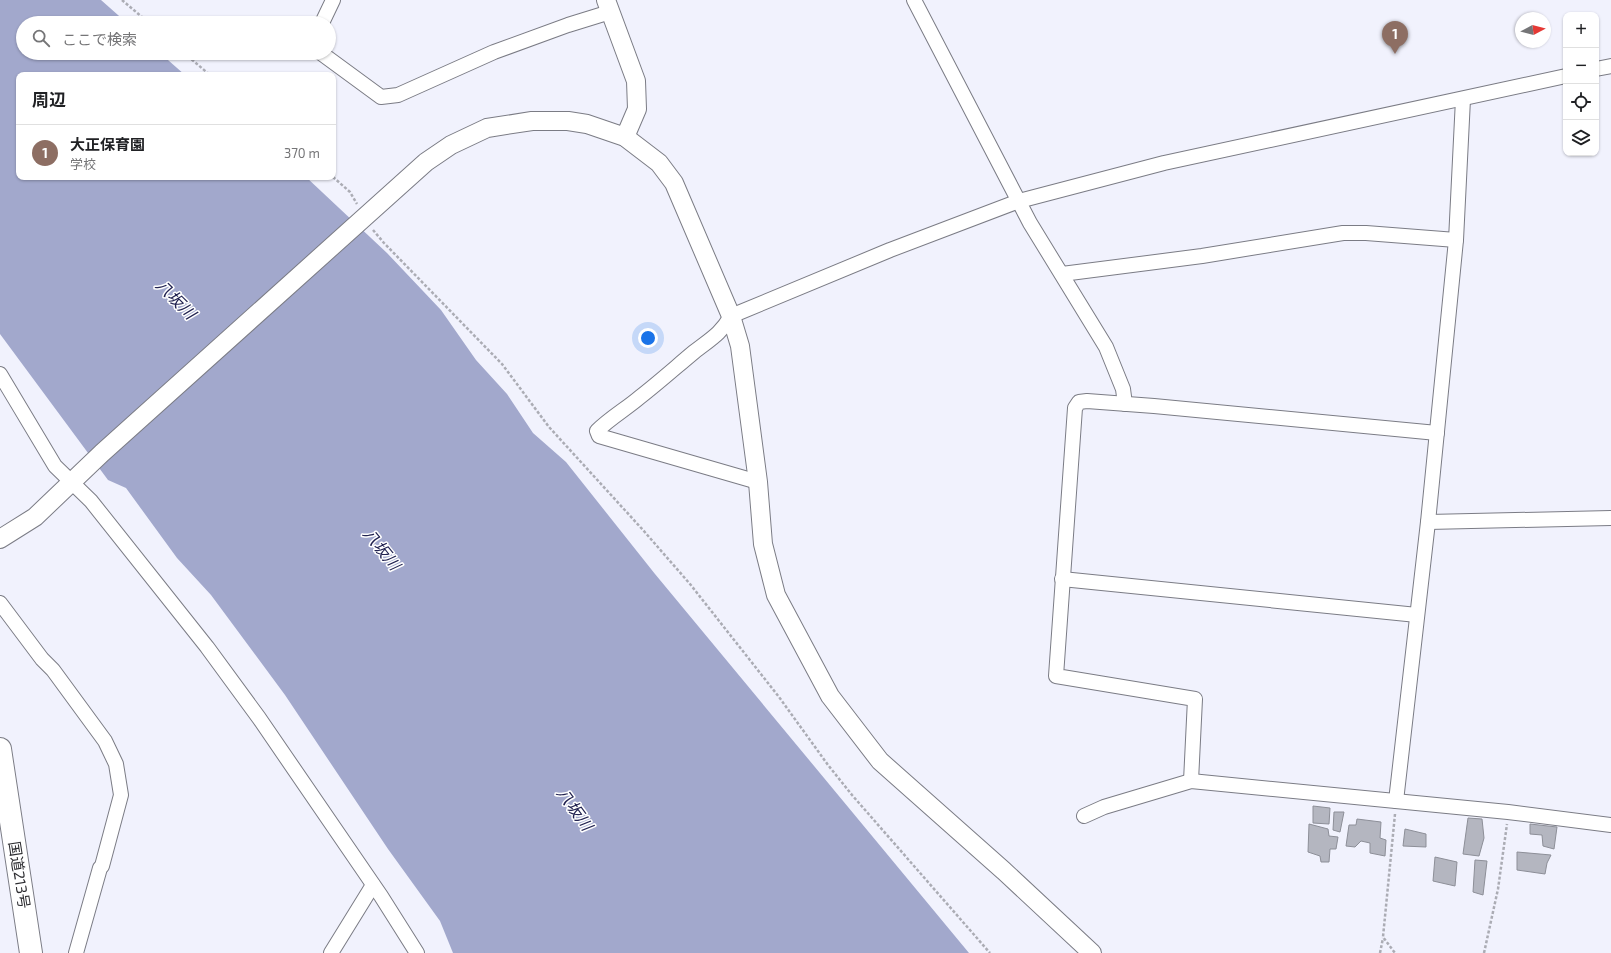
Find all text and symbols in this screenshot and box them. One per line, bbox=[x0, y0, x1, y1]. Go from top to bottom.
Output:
north arrow bbox=[1515, 12, 1551, 48]
map controls bbox=[1563, 12, 1599, 156]
button: + bbox=[1563, 12, 1599, 48]
search box bbox=[16, 16, 336, 60]
pin: 1 bbox=[1382, 21, 1408, 54]
icon: search bbox=[30, 27, 52, 49]
text: ここで検索 bbox=[62, 30, 137, 48]
button: − bbox=[1563, 48, 1599, 84]
button: locate bbox=[1563, 84, 1599, 120]
text: 周辺 bbox=[32, 89, 66, 109]
button: layers bbox=[1563, 120, 1599, 156]
text: 大正保育園 bbox=[70, 135, 145, 153]
text: 1 bbox=[42, 145, 48, 161]
text: 370 m bbox=[284, 145, 320, 161]
text: 学校 bbox=[70, 156, 96, 172]
water label: 八坂川 bbox=[153, 275, 201, 324]
your location bbox=[638, 328, 658, 348]
water label: 八坂川 bbox=[360, 524, 406, 575]
water label: 八坂川 bbox=[554, 784, 598, 835]
street label: 国道213号 bbox=[6, 840, 34, 910]

